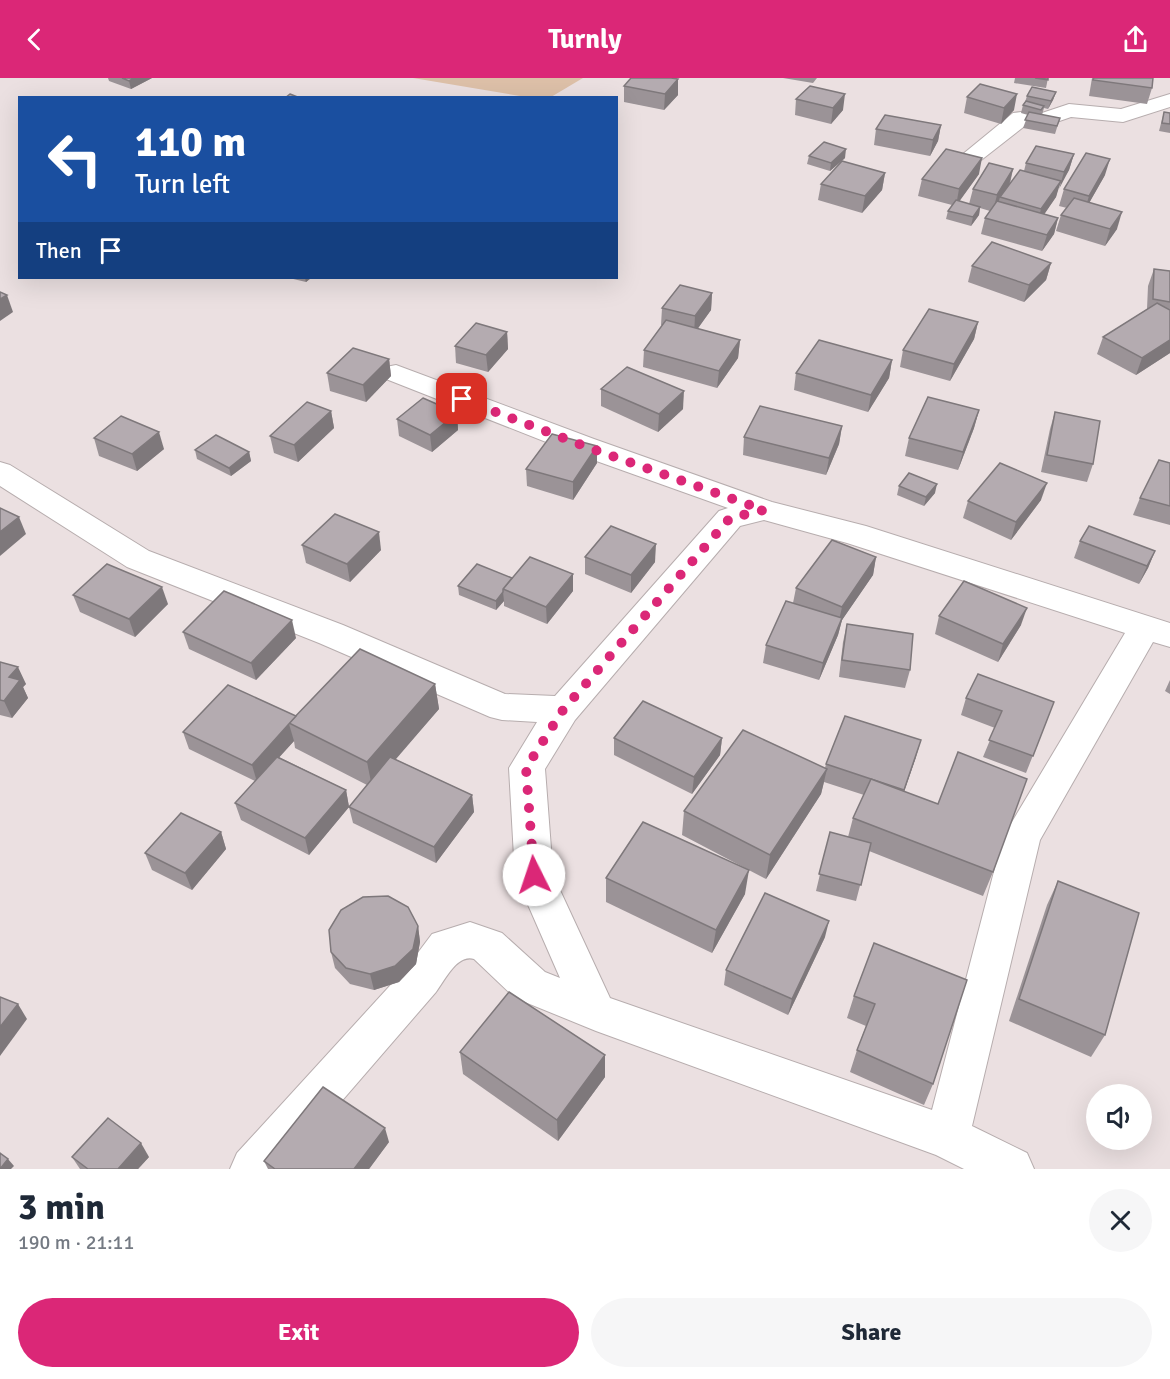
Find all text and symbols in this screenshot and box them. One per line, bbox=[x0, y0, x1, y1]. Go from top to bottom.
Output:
icon: back bbox=[18, 23, 51, 56]
text: Turnly bbox=[548, 23, 622, 56]
icon: share bbox=[1119, 23, 1152, 56]
text: 110 m bbox=[135, 117, 246, 168]
icon: left bbox=[36, 120, 114, 198]
text: Turn left bbox=[135, 168, 230, 201]
icon: arrive bbox=[94, 234, 127, 267]
text: Then bbox=[36, 237, 82, 264]
pin bbox=[436, 373, 487, 424]
icon: arrive bbox=[445, 382, 478, 415]
position arrow bbox=[502, 843, 566, 907]
map controls bbox=[1086, 1084, 1152, 1150]
button: sound bbox=[1086, 1084, 1152, 1150]
text: 3 min bbox=[18, 1185, 105, 1230]
button: close bbox=[1089, 1189, 1152, 1252]
text: 190 m · 21:11 bbox=[18, 1230, 134, 1255]
button: Exit bbox=[18, 1298, 579, 1367]
button: Share bbox=[591, 1298, 1152, 1367]

